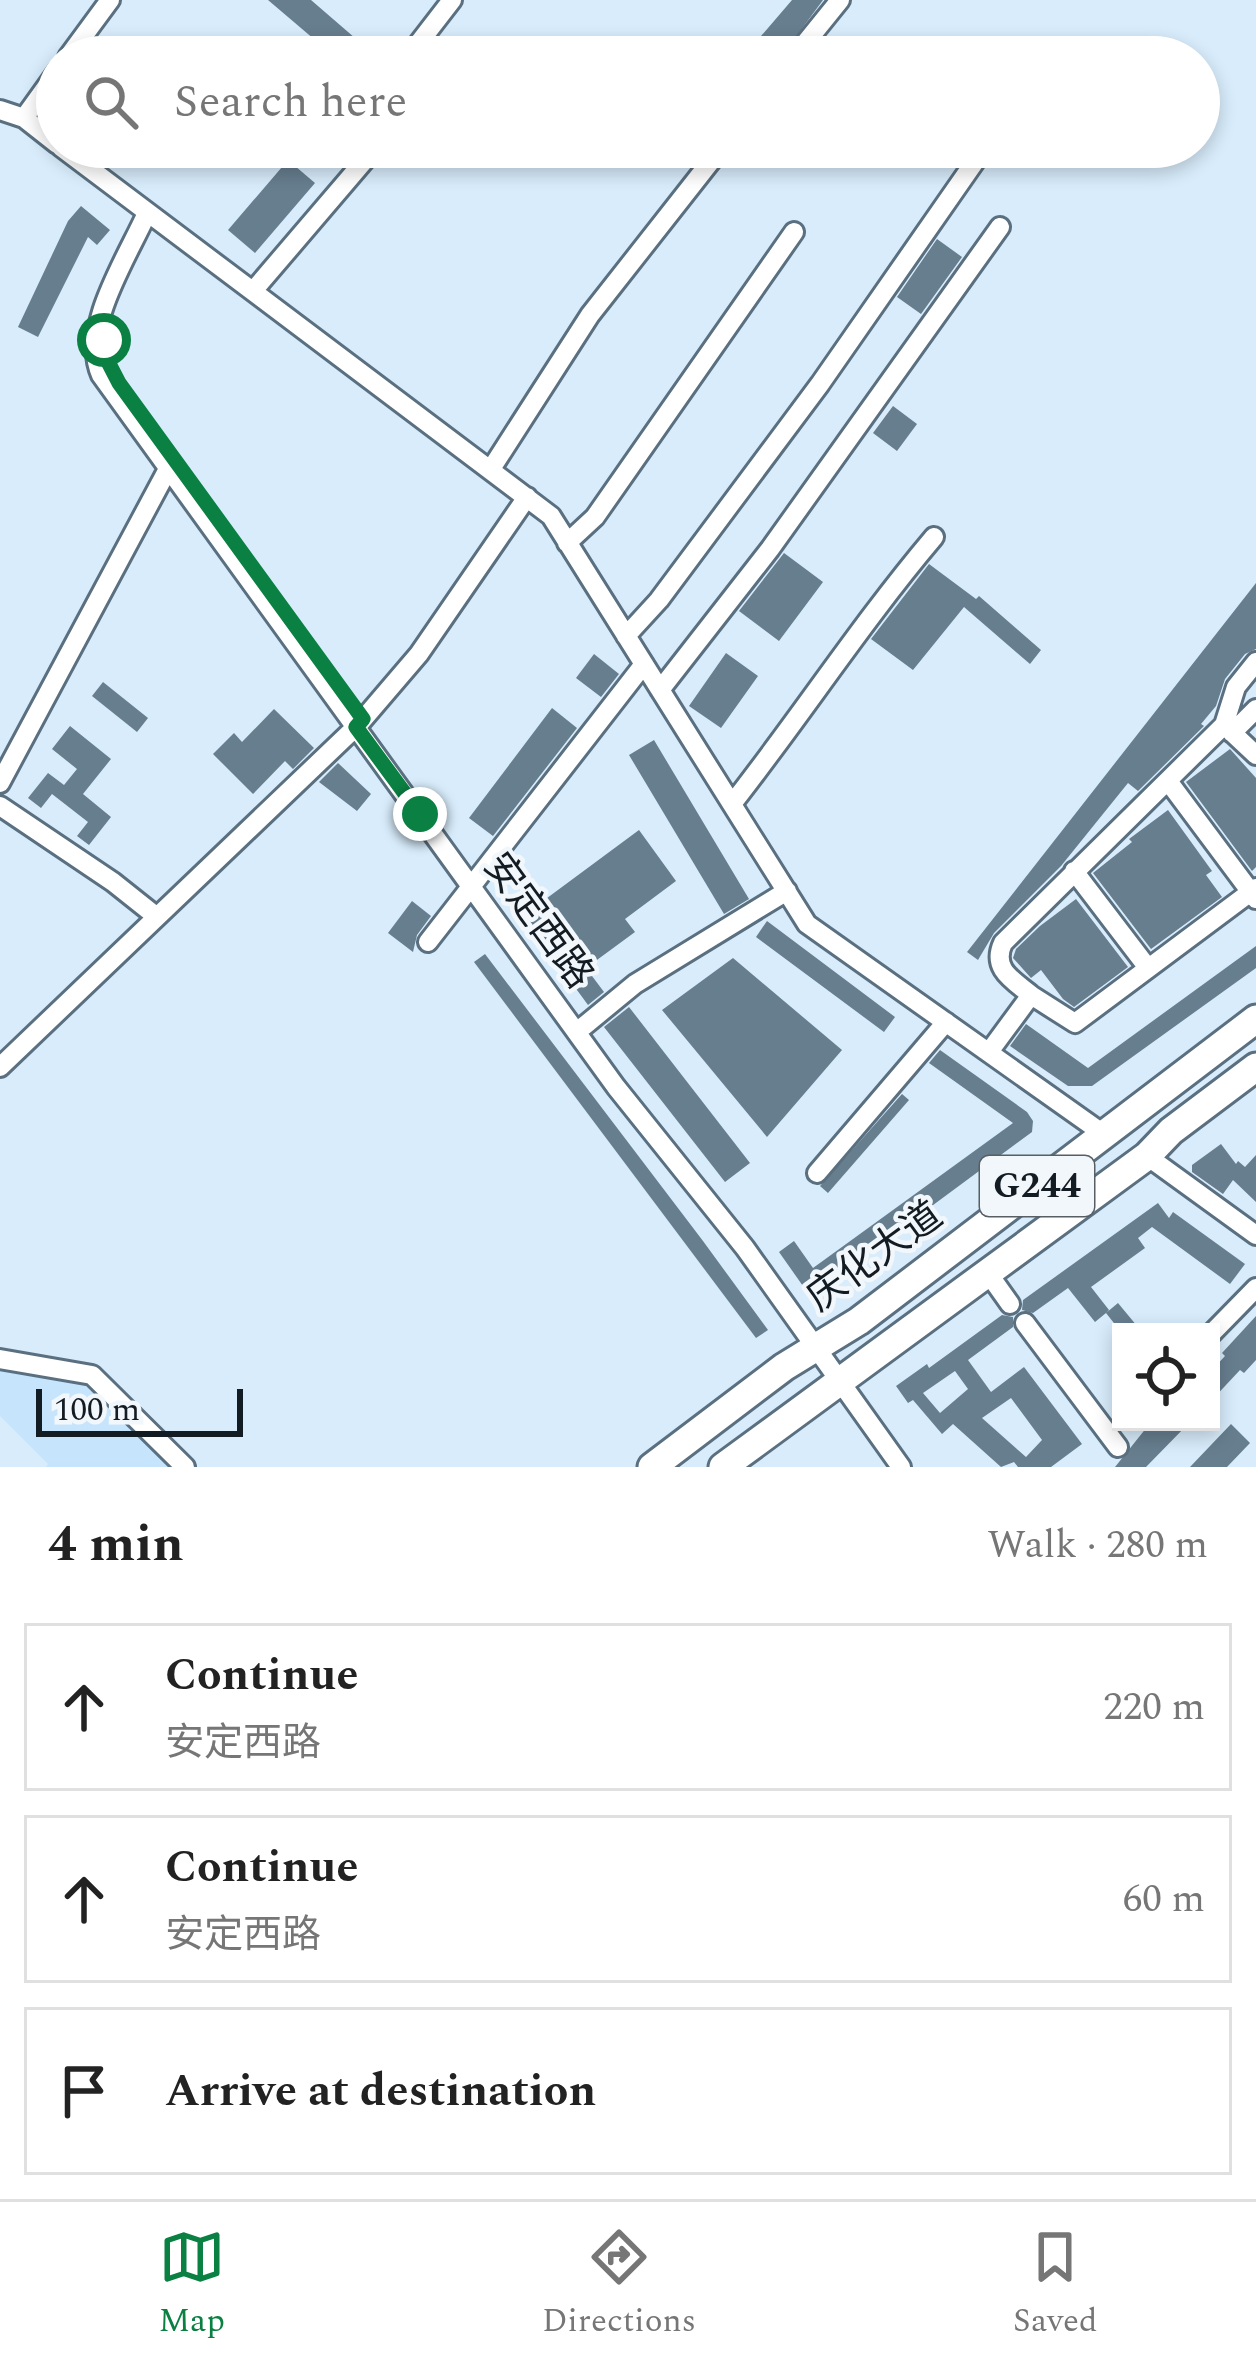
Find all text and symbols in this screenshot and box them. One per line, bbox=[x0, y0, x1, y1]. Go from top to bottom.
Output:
search box bbox=[36, 36, 1220, 168]
text: Search here bbox=[174, 68, 407, 137]
icon: search bbox=[78, 69, 144, 135]
route start bbox=[77, 313, 131, 367]
route end bbox=[393, 787, 447, 841]
street label: 安定西路 bbox=[468, 841, 608, 1001]
road number: G244 bbox=[980, 1156, 1094, 1216]
street label: 庆化大道 bbox=[795, 1187, 955, 1327]
map controls bbox=[1112, 1323, 1220, 1431]
button: locate bbox=[1112, 1323, 1220, 1431]
scale bar bbox=[36, 1383, 243, 1436]
text: 100 m bbox=[54, 1385, 140, 1435]
text: 4 min bbox=[48, 1506, 184, 1584]
text: Walk · 280 m bbox=[987, 1516, 1208, 1575]
text: Continue bbox=[165, 1641, 358, 1710]
icon: ahead bbox=[51, 1674, 117, 1740]
text: 220 m bbox=[1103, 1678, 1205, 1737]
text: 安定西路 bbox=[165, 1714, 321, 1773]
text: Continue bbox=[165, 1833, 358, 1902]
icon: ahead bbox=[51, 1866, 117, 1932]
text: 60 m bbox=[1123, 1870, 1205, 1929]
text: 安定西路 bbox=[165, 1906, 321, 1965]
text: Arrive at destination bbox=[165, 2057, 596, 2126]
icon: arrive bbox=[51, 2058, 117, 2124]
tab: Map bbox=[158, 2224, 225, 2346]
tab: Directions bbox=[542, 2224, 696, 2346]
tab: Saved bbox=[1013, 2224, 1098, 2346]

